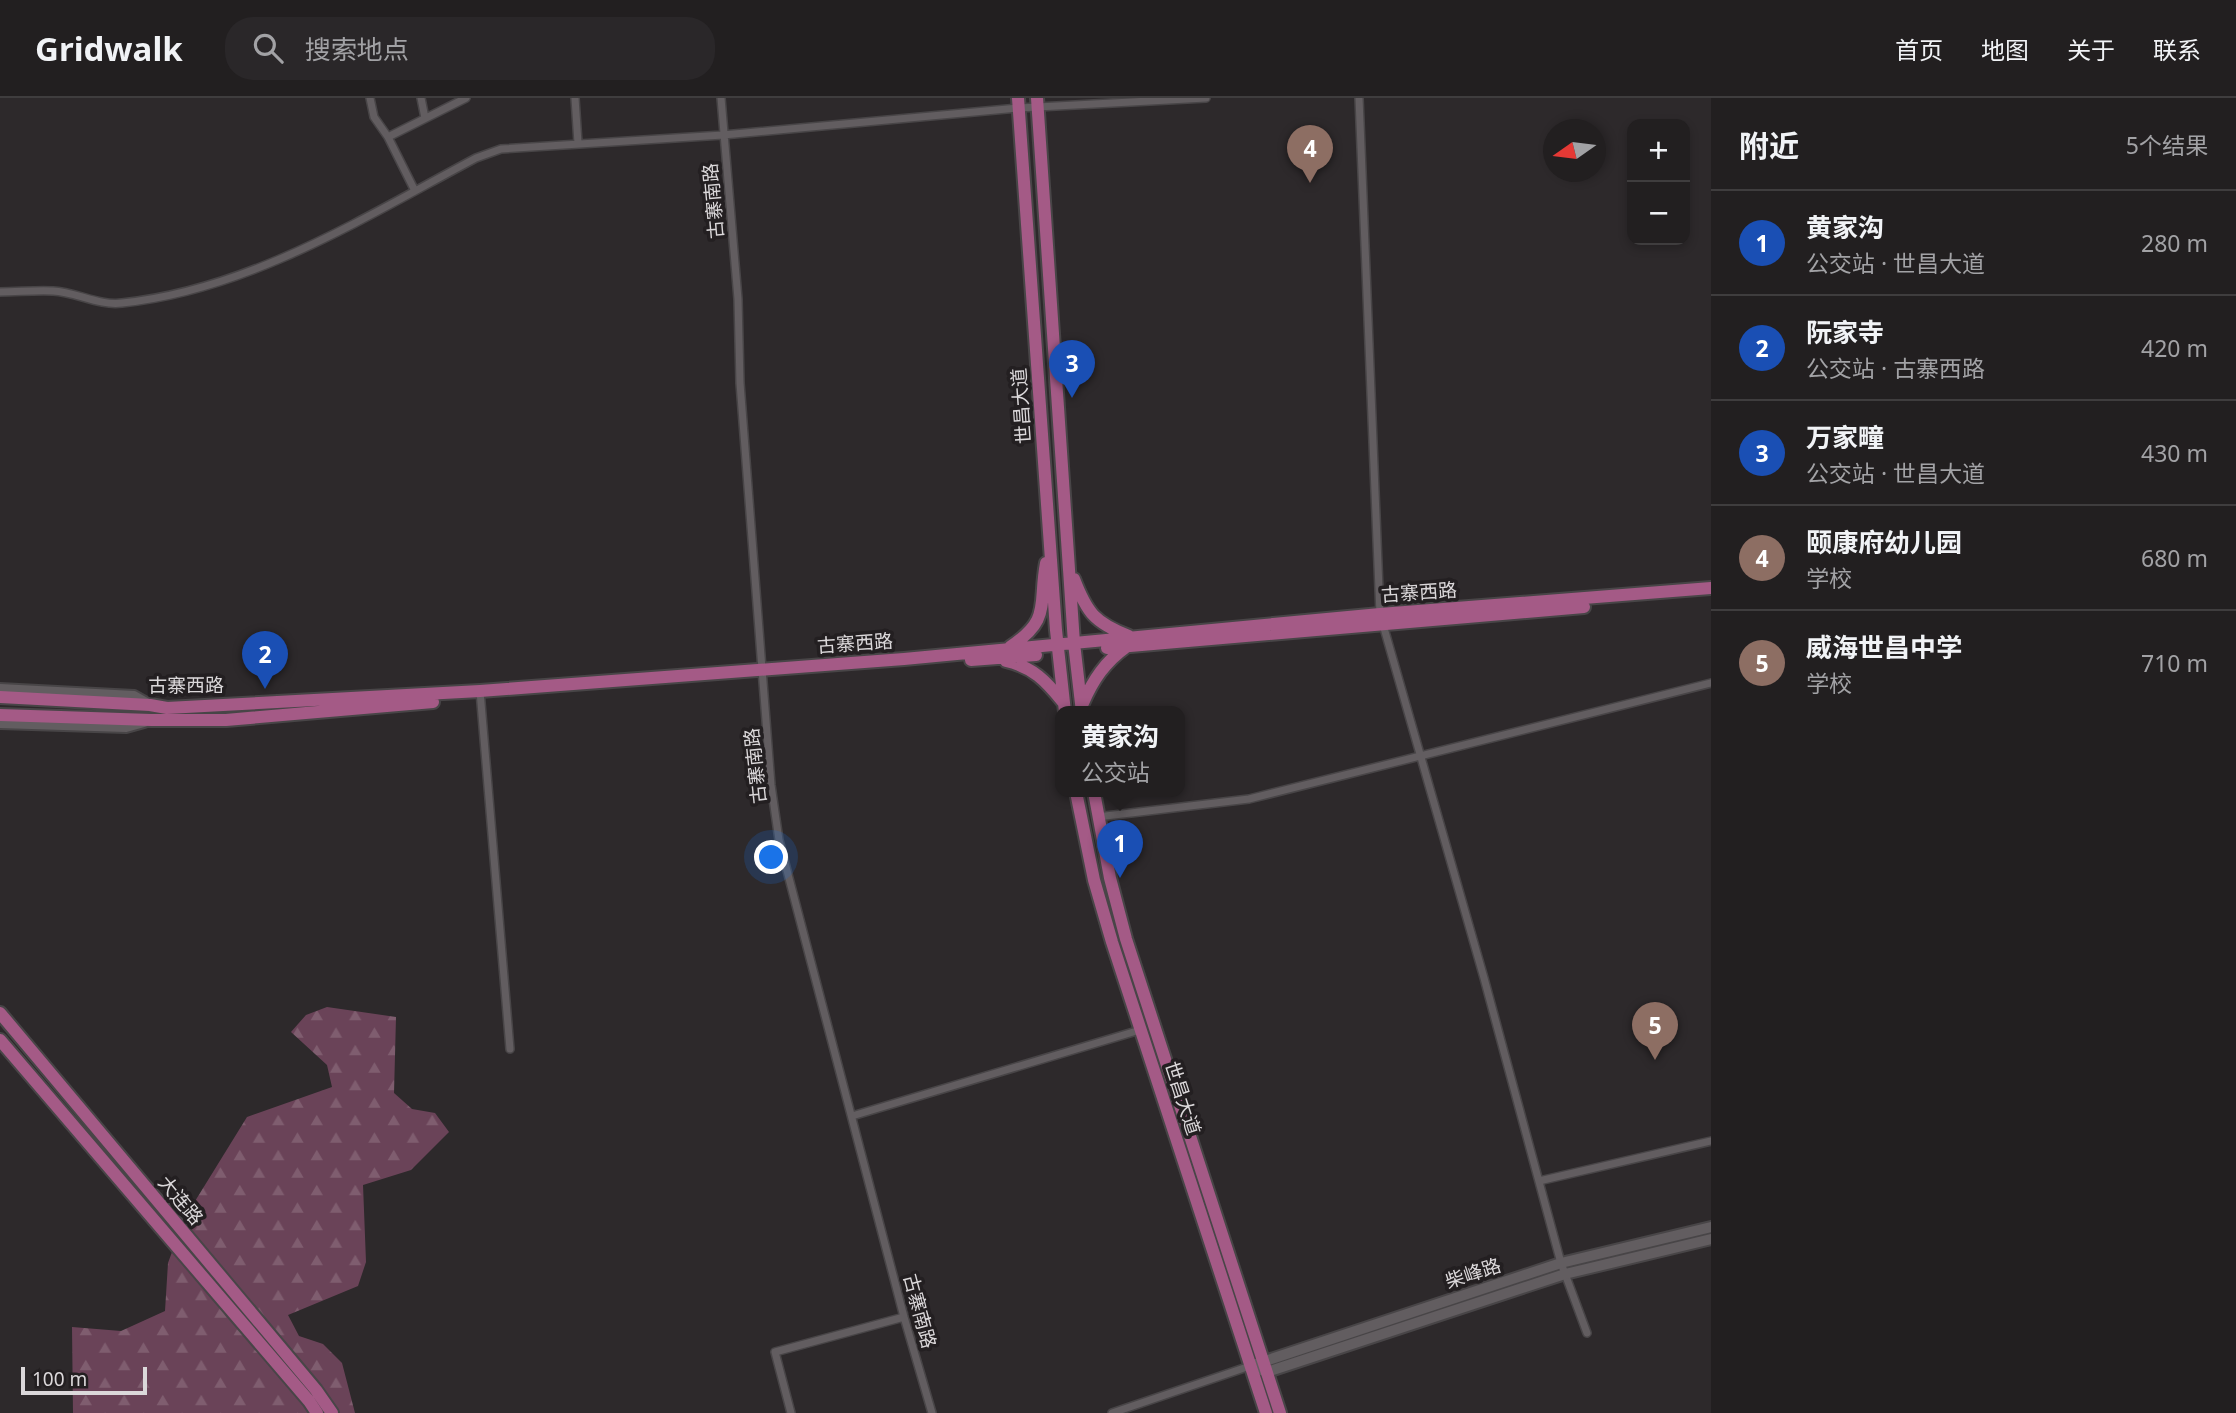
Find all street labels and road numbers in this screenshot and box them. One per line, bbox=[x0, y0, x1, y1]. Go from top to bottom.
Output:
street label: 古寨南路 bbox=[697, 162, 729, 240]
street label: 世昌大道 bbox=[1005, 367, 1037, 445]
street label: 古寨西路 bbox=[1380, 576, 1458, 608]
street label: 古寨西路 bbox=[816, 627, 894, 659]
street label: 古寨西路 bbox=[148, 672, 224, 698]
street label: 古寨南路 bbox=[738, 727, 772, 805]
street label: 世昌大道 bbox=[1159, 1058, 1207, 1138]
street label: 大连路 bbox=[153, 1170, 209, 1230]
street label: 柴峰路 bbox=[1442, 1252, 1504, 1294]
street label: 古寨南路 bbox=[898, 1271, 942, 1351]

